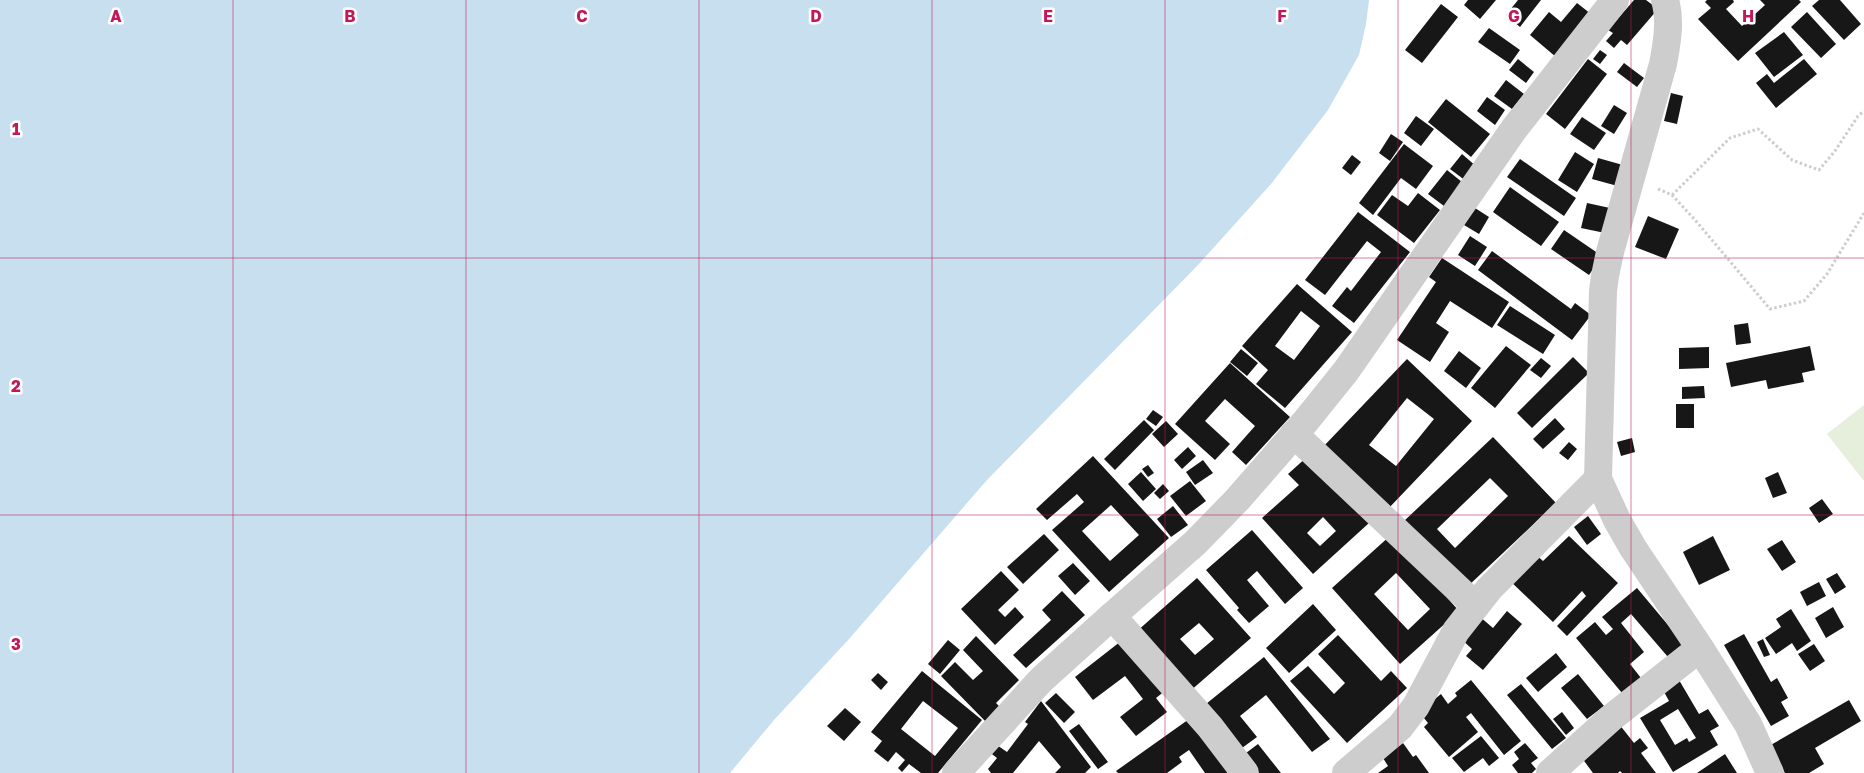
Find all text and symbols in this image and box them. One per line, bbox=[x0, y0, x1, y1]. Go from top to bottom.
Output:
text: A bbox=[110, 6, 122, 26]
text: B bbox=[344, 6, 356, 26]
text: C bbox=[576, 6, 588, 26]
text: D bbox=[810, 6, 822, 26]
text: E bbox=[1043, 6, 1053, 26]
text: F bbox=[1277, 6, 1287, 26]
text: G bbox=[1508, 6, 1520, 26]
text: H bbox=[1742, 6, 1754, 26]
text: 1 bbox=[12, 119, 20, 139]
text: 2 bbox=[11, 376, 21, 396]
text: 3 bbox=[11, 634, 21, 654]

